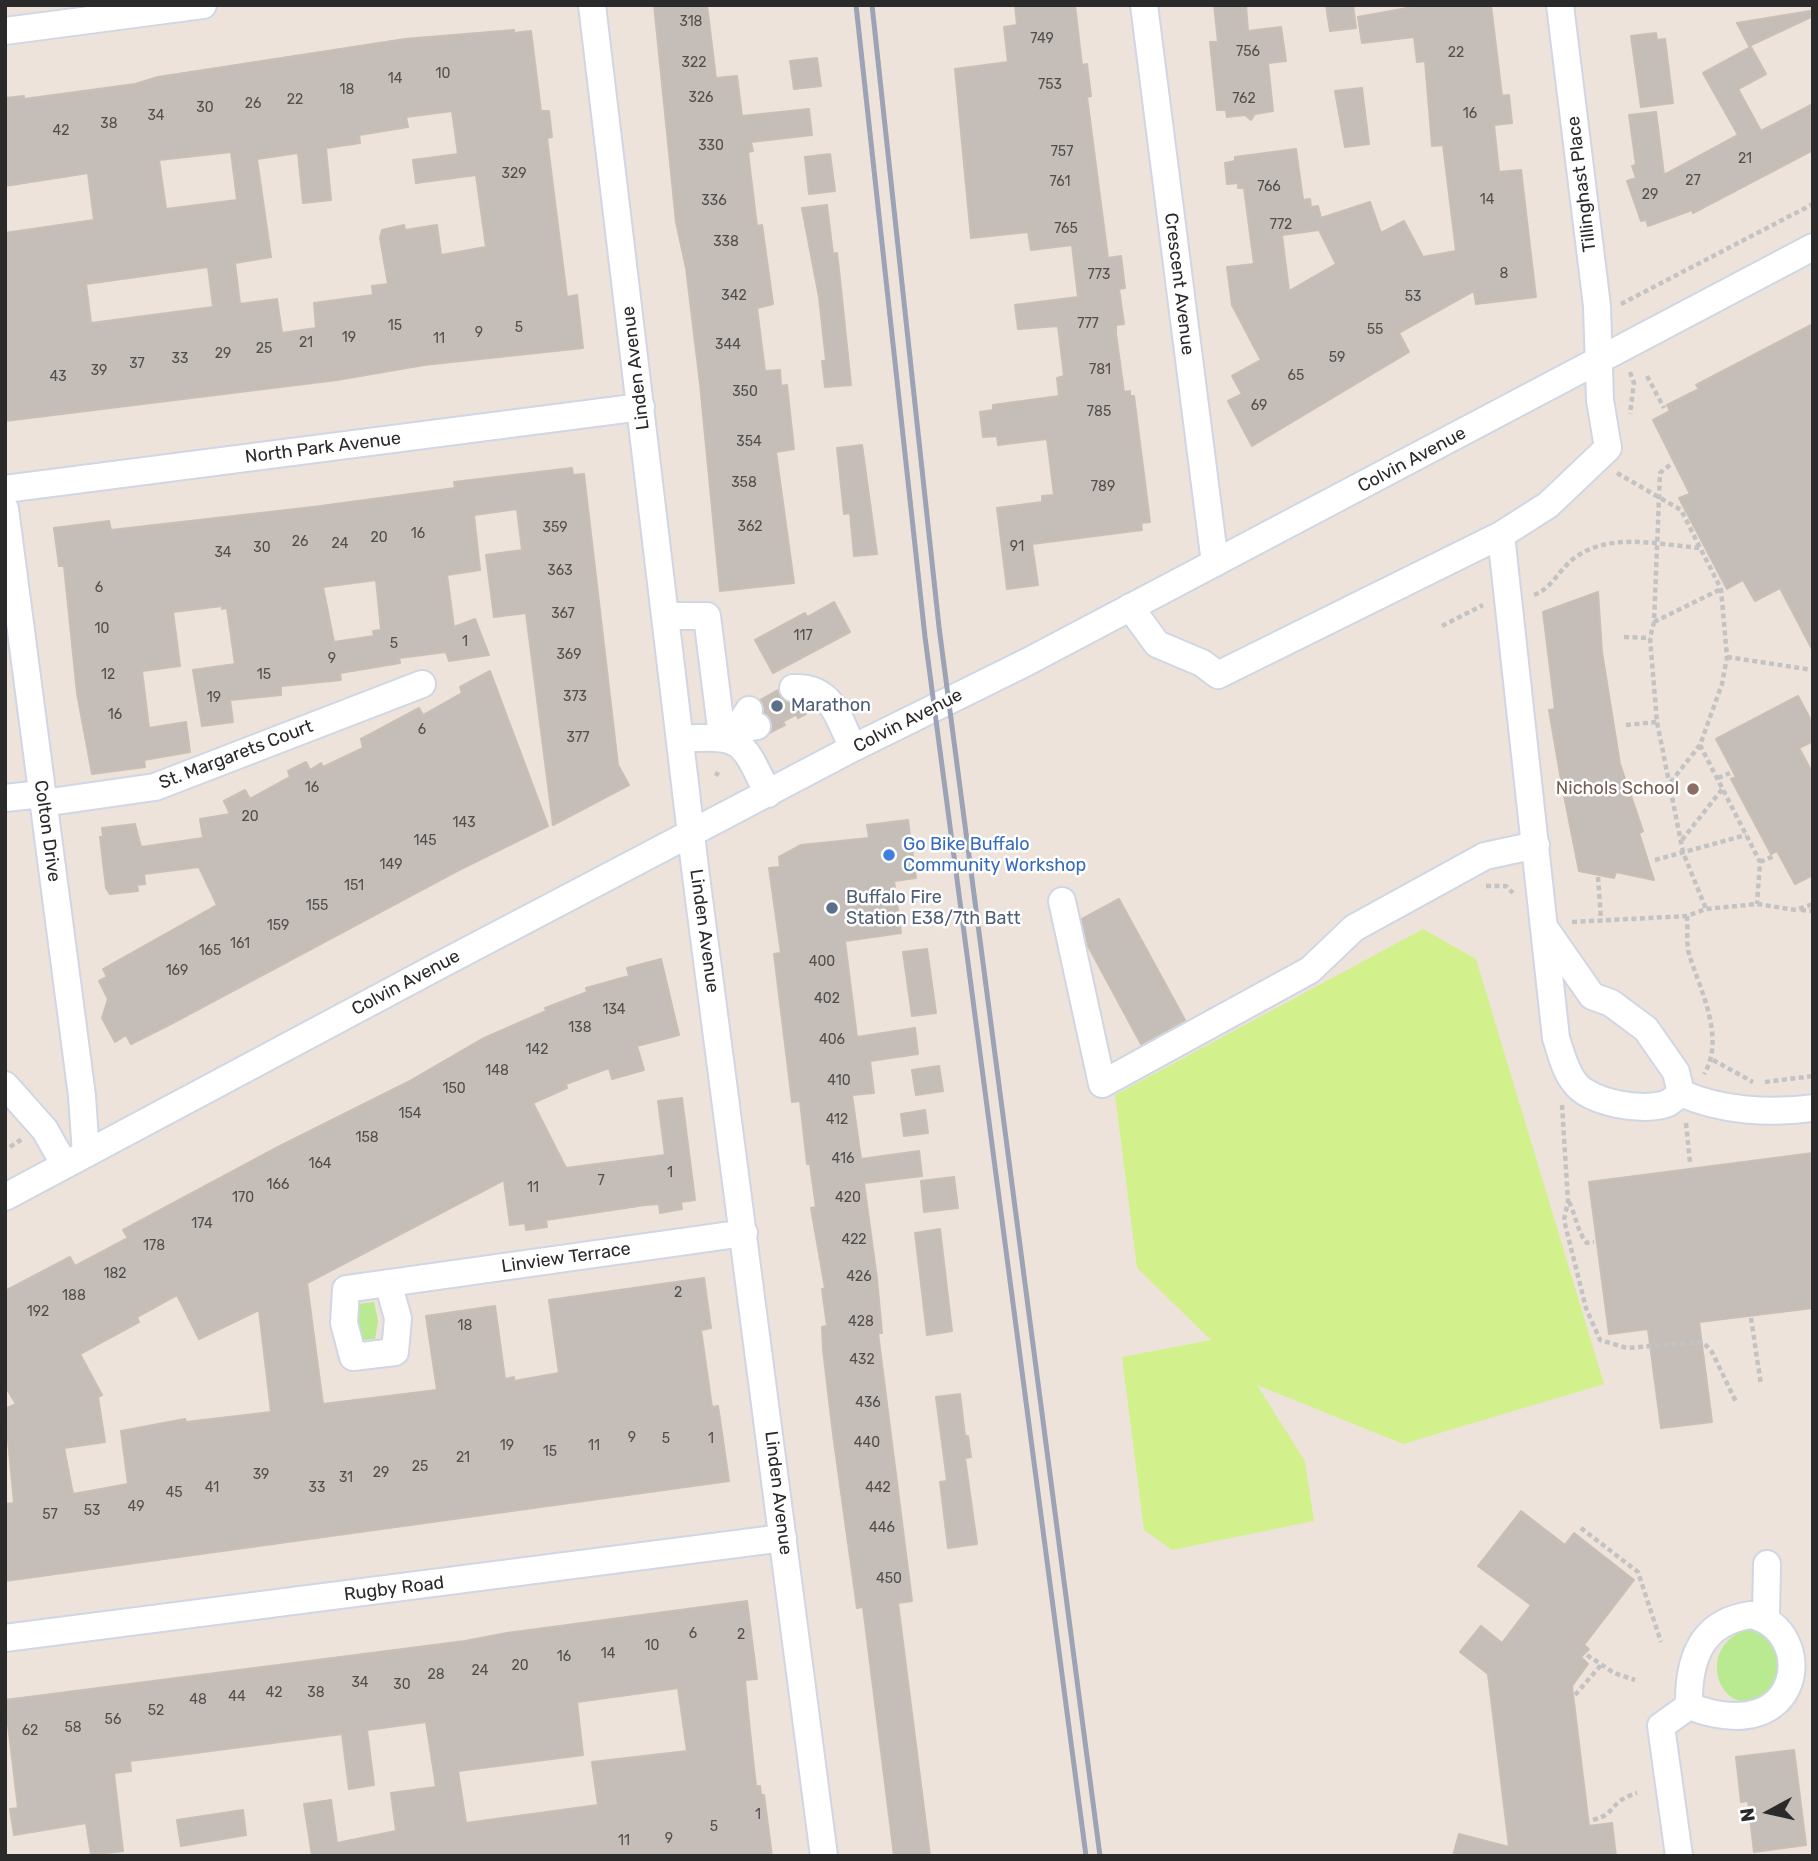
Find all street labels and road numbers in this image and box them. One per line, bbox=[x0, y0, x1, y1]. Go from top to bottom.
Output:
street label: Tillinghast Place bbox=[1563, 115, 1601, 253]
street label: Crescent Avenue bbox=[1160, 212, 1198, 356]
street label: Linden Avenue bbox=[618, 305, 654, 431]
street label: Colvin Avenue bbox=[1354, 422, 1470, 498]
street label: North Park Avenue bbox=[244, 428, 402, 468]
street label: Colvin Avenue bbox=[850, 684, 966, 758]
street label: St. Margarets Court bbox=[156, 716, 316, 794]
street label: Colton Drive bbox=[29, 779, 65, 883]
street label: Linden Avenue bbox=[685, 868, 723, 994]
street label: Colvin Avenue bbox=[348, 945, 464, 1021]
street label: Linview Terrace bbox=[500, 1238, 632, 1278]
street label: Linden Avenue bbox=[760, 1430, 796, 1556]
street label: Rugby Road bbox=[343, 1572, 445, 1606]

